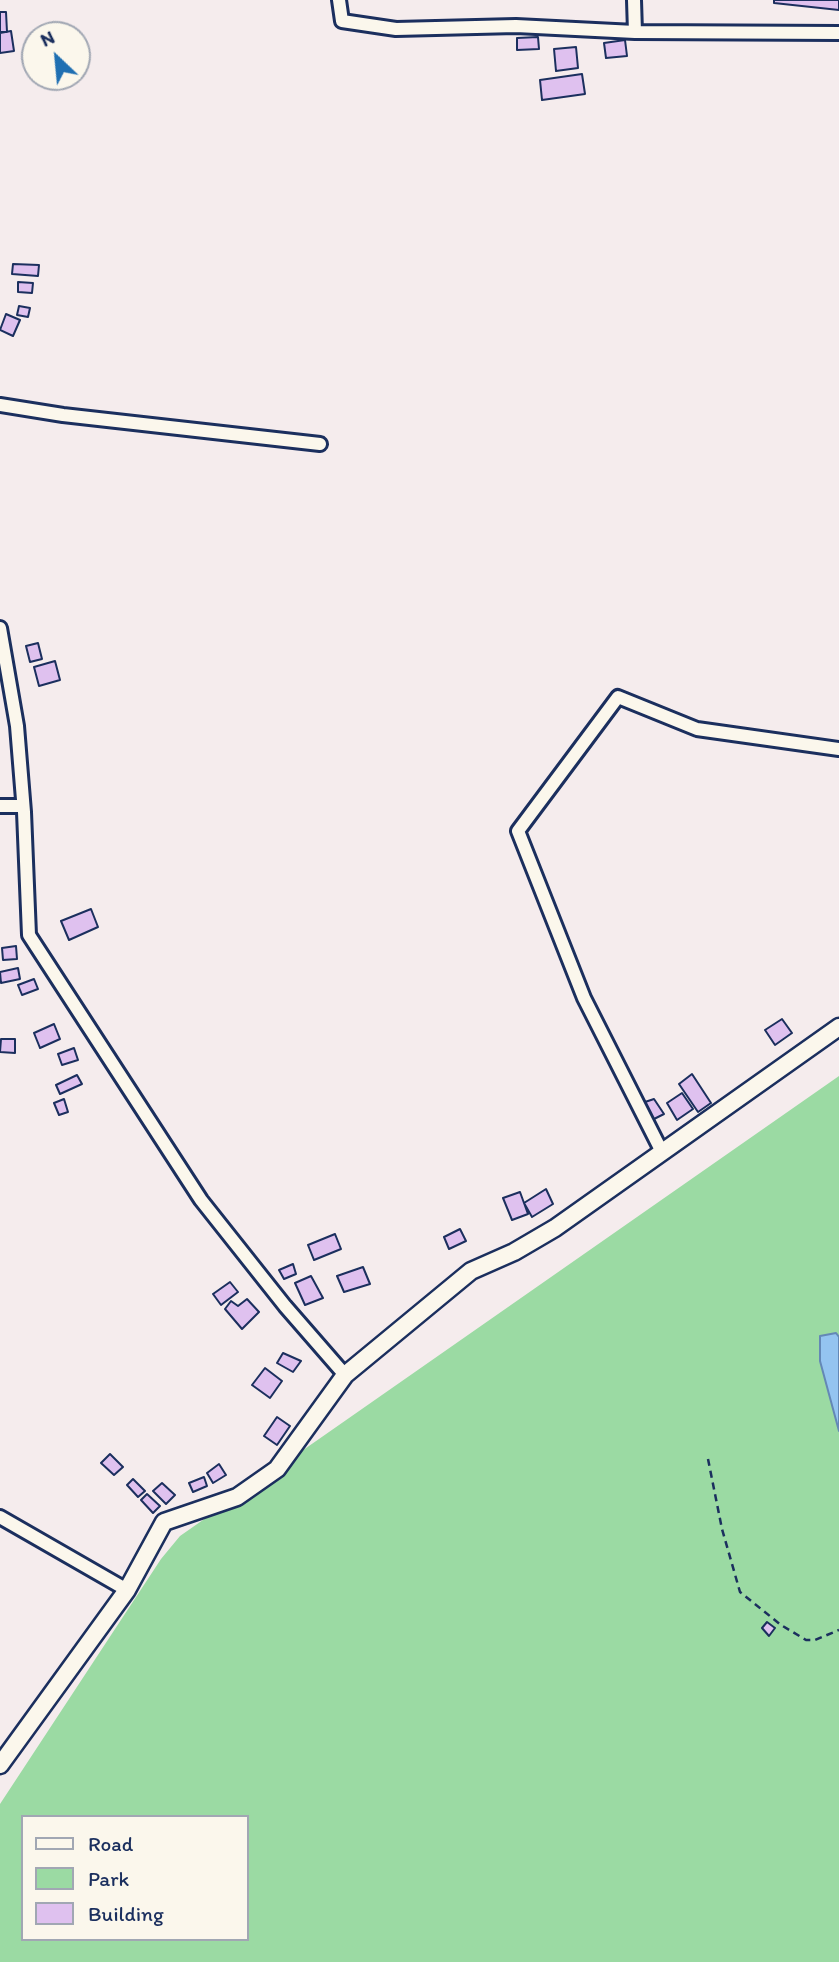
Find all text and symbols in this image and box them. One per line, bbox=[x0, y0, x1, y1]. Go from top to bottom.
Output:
north arrow bbox=[21, 21, 91, 91]
text: N bbox=[37, 25, 58, 52]
legend bbox=[21, 1815, 248, 1941]
text: Road bbox=[88, 1831, 133, 1856]
text: Park bbox=[88, 1866, 129, 1891]
text: Building bbox=[88, 1901, 164, 1926]

